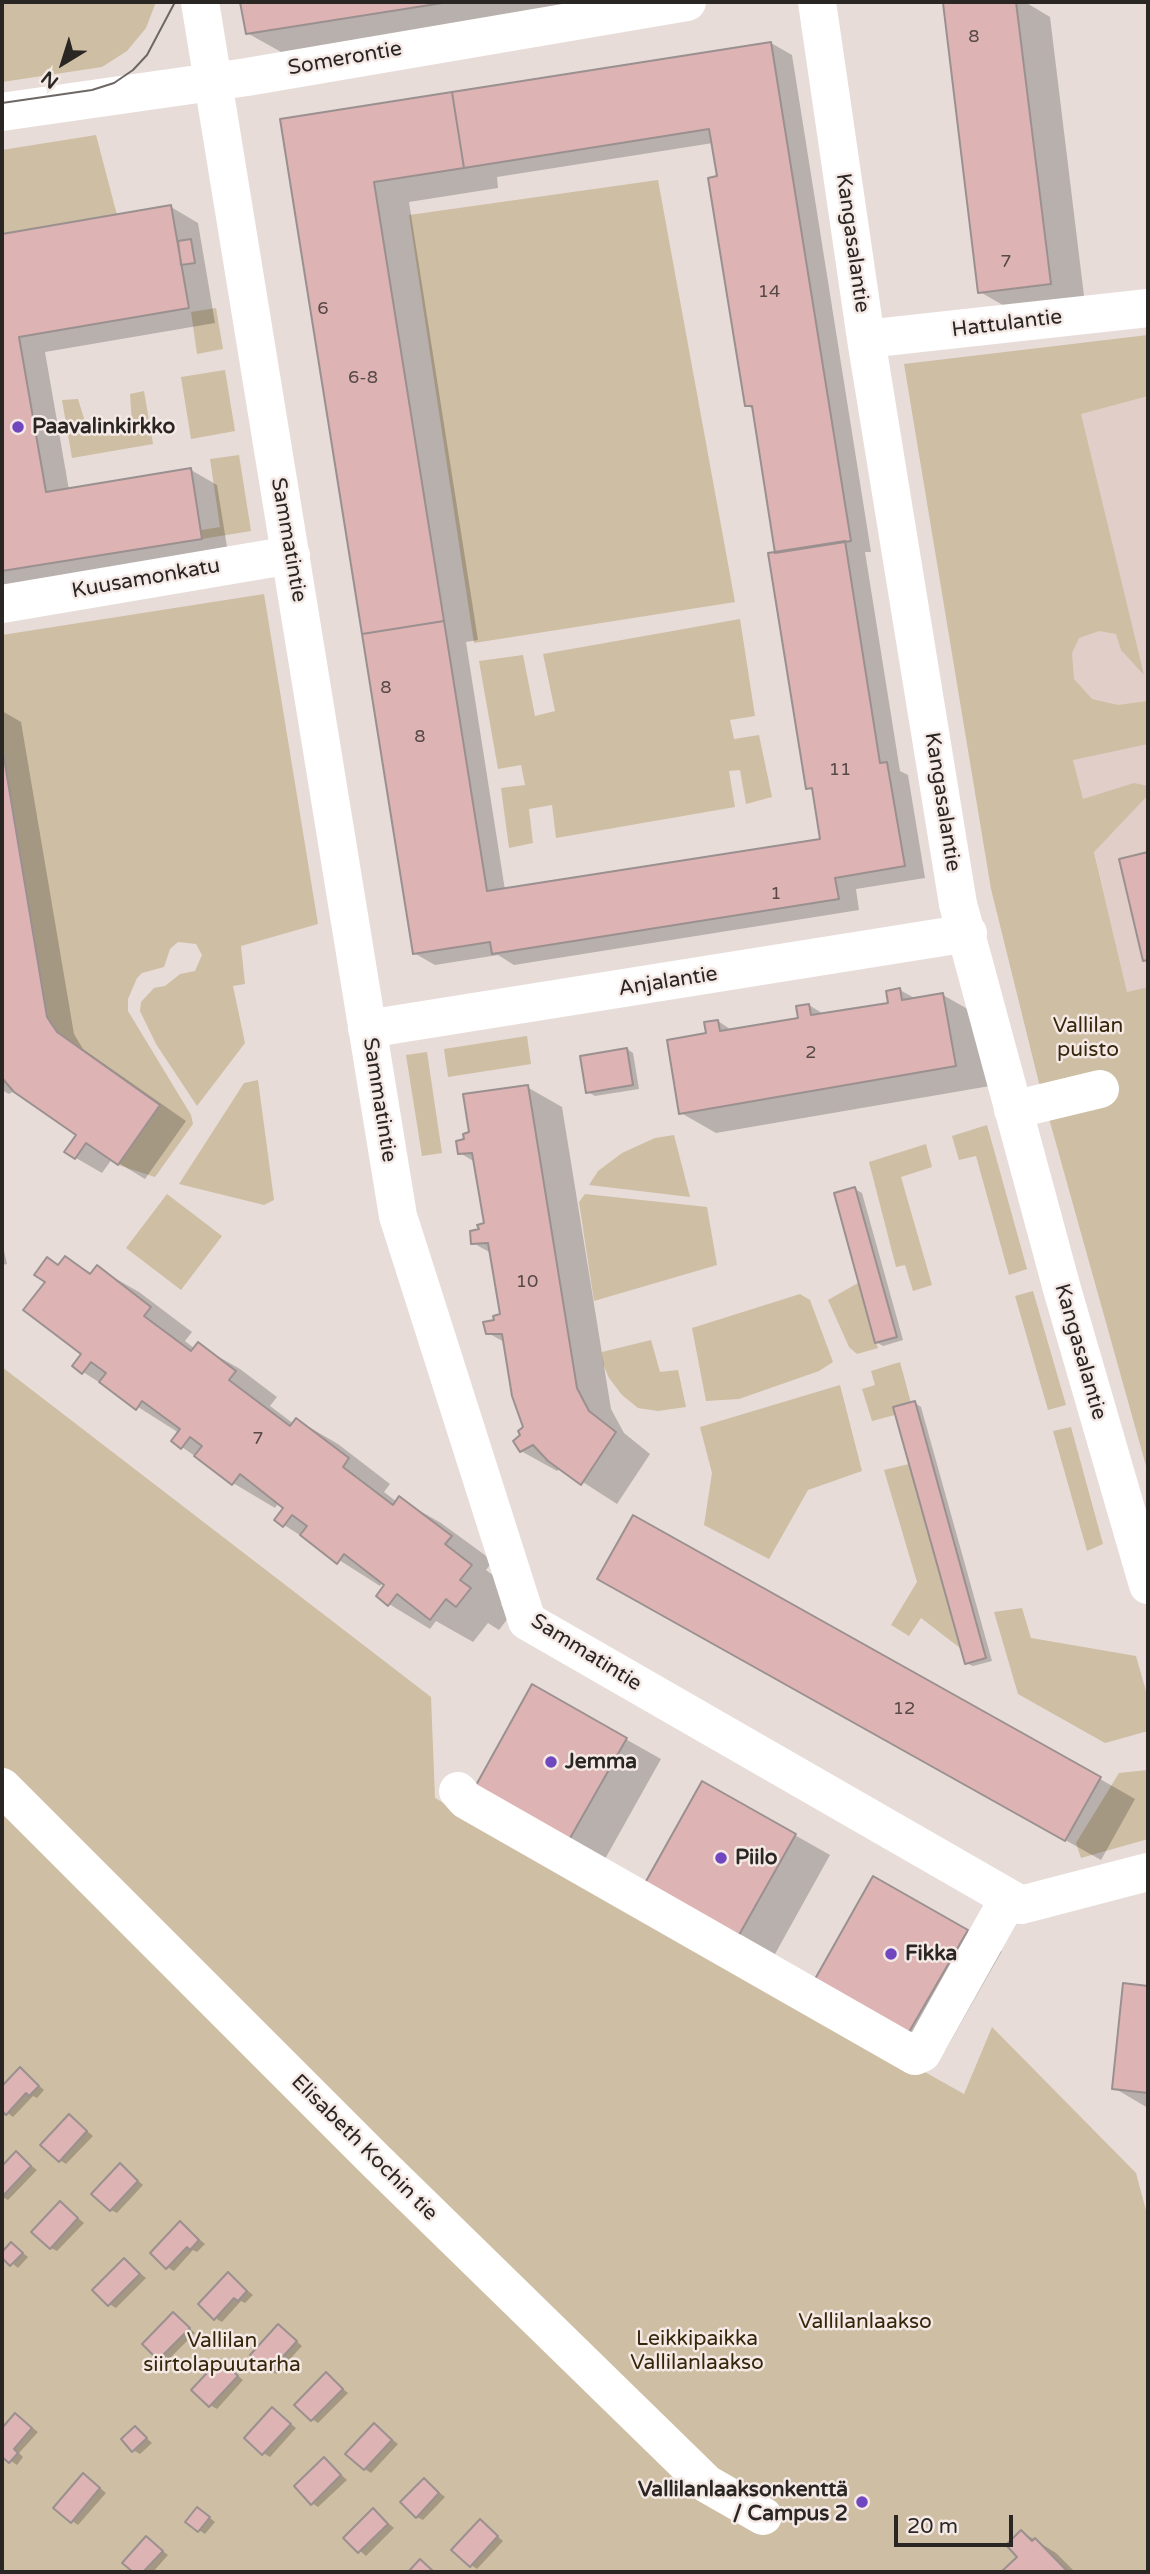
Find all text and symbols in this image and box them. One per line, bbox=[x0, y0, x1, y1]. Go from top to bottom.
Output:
house number: 8 bbox=[968, 26, 980, 48]
north arrow bbox=[28, 28, 98, 98]
street label: Somerontie bbox=[286, 37, 404, 81]
text: N bbox=[37, 66, 63, 93]
street label: Kangasalantie bbox=[830, 172, 874, 314]
house number: 7 bbox=[1000, 251, 1012, 273]
house number: 14 bbox=[758, 281, 780, 303]
house number: 6 bbox=[317, 298, 329, 320]
street label: Hattulantie bbox=[950, 305, 1064, 343]
house number: 6-8 bbox=[348, 367, 378, 389]
place label: Paavalinkirkko bbox=[32, 414, 175, 440]
marker: Paavalinkirkko bbox=[10, 419, 26, 435]
street label: Sammatintie bbox=[265, 476, 311, 604]
street label: Kuusamonkatu bbox=[70, 554, 222, 604]
house number: 8 bbox=[380, 677, 392, 699]
house number: 8 bbox=[414, 726, 426, 748]
street label: Kangasalantie bbox=[919, 731, 965, 873]
house number: 11 bbox=[829, 759, 851, 781]
house number: 1 bbox=[770, 883, 782, 905]
street label: Anjalantie bbox=[617, 962, 719, 1002]
park label: Vallilan puisto bbox=[1053, 1013, 1123, 1063]
street label: Sammatintie bbox=[357, 1036, 401, 1164]
house number: 2 bbox=[805, 1042, 817, 1064]
house number: 10 bbox=[516, 1271, 538, 1293]
street label: Kangasalantie bbox=[1049, 1281, 1111, 1423]
house number: 7 bbox=[252, 1428, 264, 1450]
street label: Sammatintie bbox=[526, 1609, 646, 1697]
house number: 12 bbox=[893, 1698, 915, 1720]
place label: Jemma bbox=[565, 1749, 637, 1775]
marker: Jemma bbox=[543, 1754, 559, 1770]
place label: Piilo bbox=[735, 1845, 777, 1871]
marker: Piilo bbox=[713, 1850, 729, 1866]
place label: Fikka bbox=[905, 1941, 957, 1967]
marker: Fikka bbox=[883, 1946, 899, 1962]
street label: Elisabeth Kochin tie bbox=[286, 2070, 442, 2226]
park label: Vallilanlaakso bbox=[798, 2309, 932, 2335]
park label: Leikkipaikka Vallilanlaakso bbox=[630, 2326, 764, 2376]
park label: Vallilan siirtolapuutarha bbox=[143, 2328, 301, 2378]
place label: Vallilanlaaksonkenttä / Campus 2 bbox=[638, 2477, 848, 2527]
marker: Vallilanlaaksonkenttä / Campus 2 bbox=[854, 2494, 870, 2510]
scale bar bbox=[898, 2500, 1017, 2544]
text: 20 m bbox=[907, 2514, 958, 2539]

